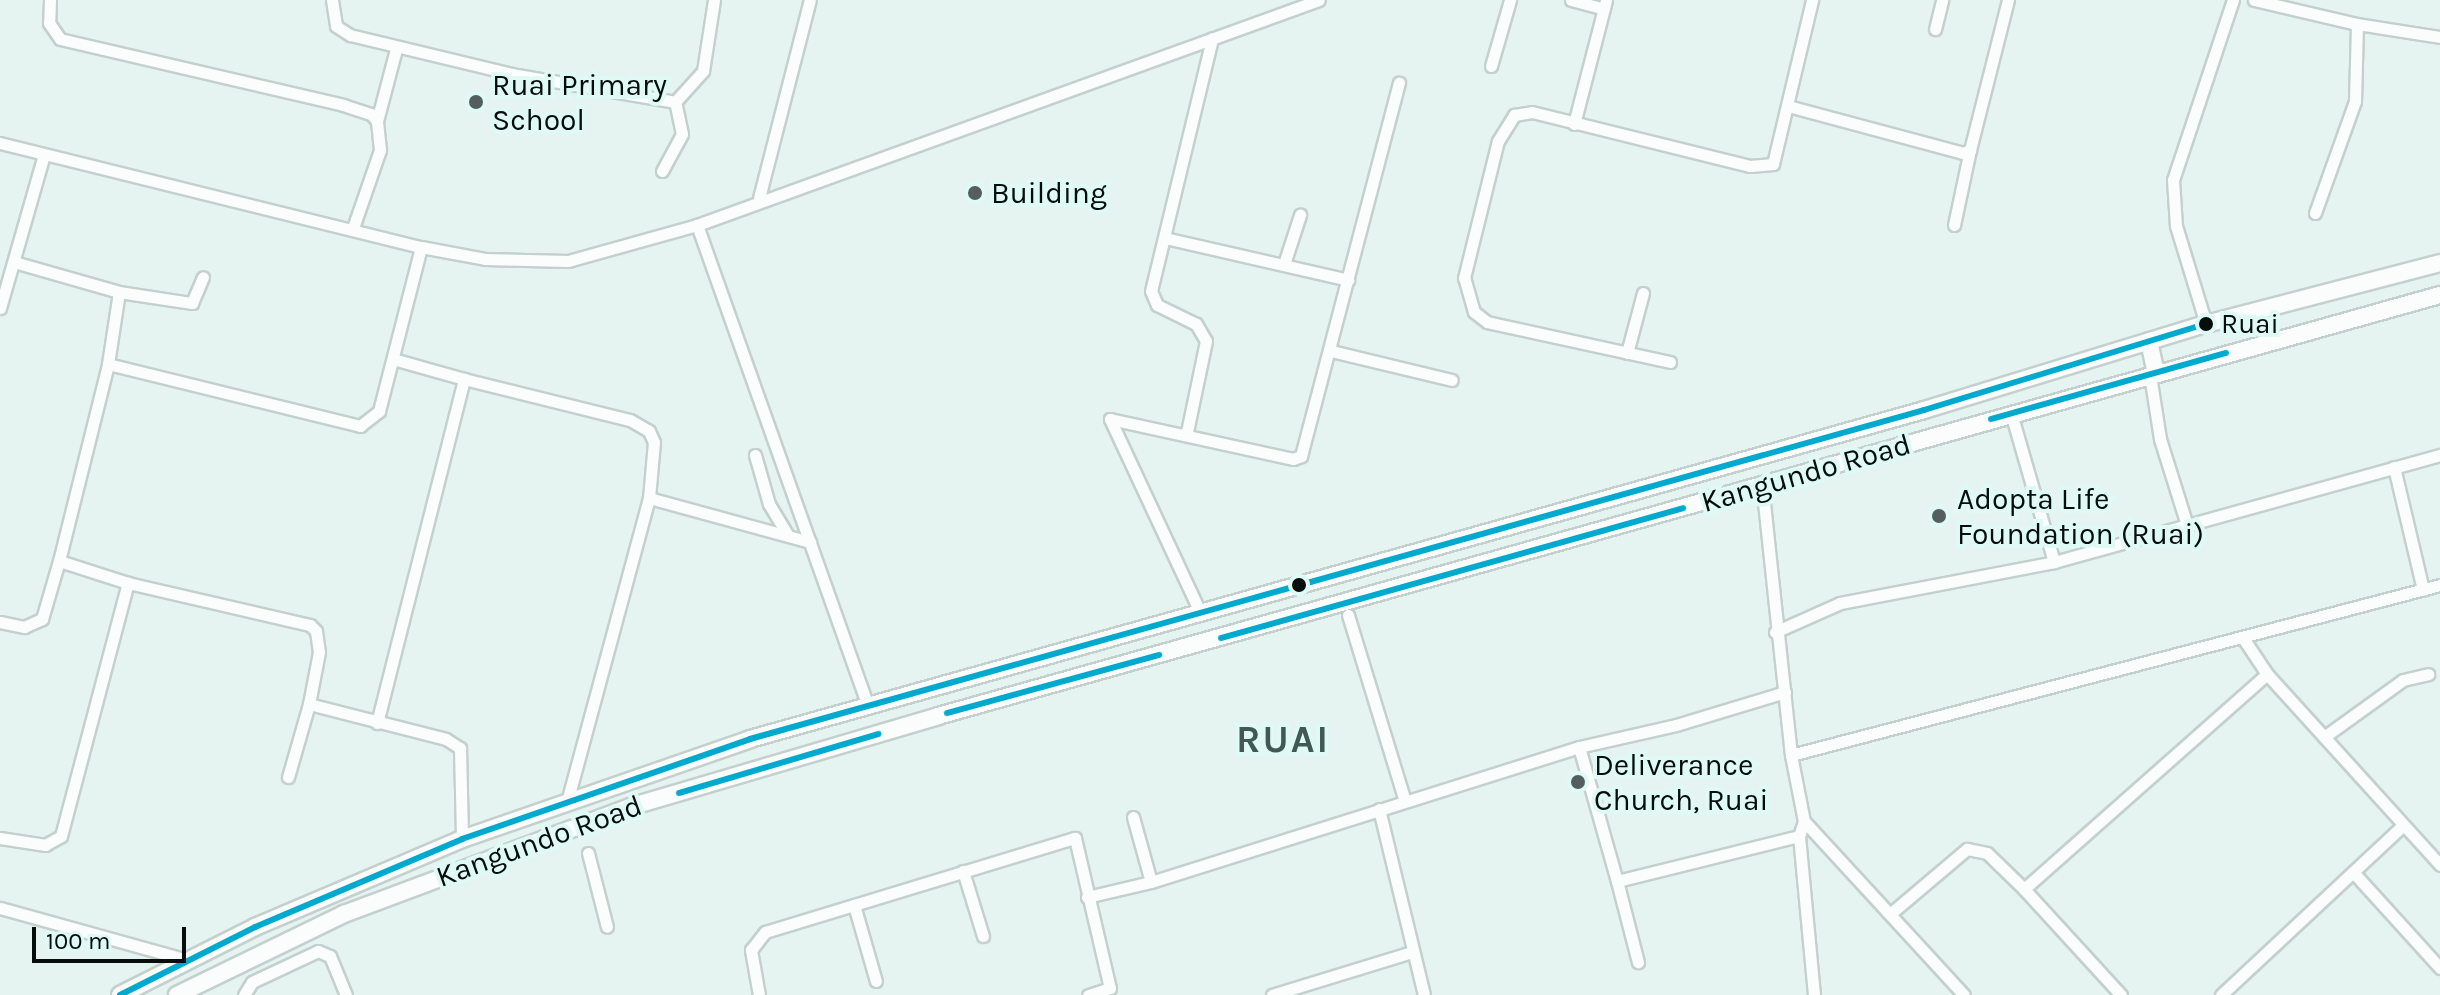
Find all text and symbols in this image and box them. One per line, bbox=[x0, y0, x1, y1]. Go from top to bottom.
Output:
place label: Ruai Primary School bbox=[492, 67, 667, 138]
marker: Ruai Primary School bbox=[467, 93, 485, 111]
place label: Building bbox=[991, 175, 1107, 211]
marker: Building bbox=[966, 184, 984, 202]
place label: Ruai bbox=[2221, 307, 2279, 341]
marker: Ruai bbox=[2198, 316, 2214, 332]
street label: Kangundo Road bbox=[1697, 426, 1915, 520]
place label: Adopta Life Foundation (Ruai) bbox=[1957, 481, 2204, 552]
marker: Adopta Life Foundation (Ruai) bbox=[1928, 505, 1950, 527]
unlabelled marker bbox=[1291, 577, 1307, 593]
district label: RUAI bbox=[1236, 717, 1330, 763]
place label: Deliverance Church, Ruai bbox=[1594, 747, 1768, 818]
marker: Deliverance Church, Ruai bbox=[1569, 773, 1587, 791]
street label: Kangundo Road bbox=[431, 787, 647, 895]
scale bar bbox=[36, 911, 190, 961]
text: 100 m bbox=[46, 927, 111, 955]

